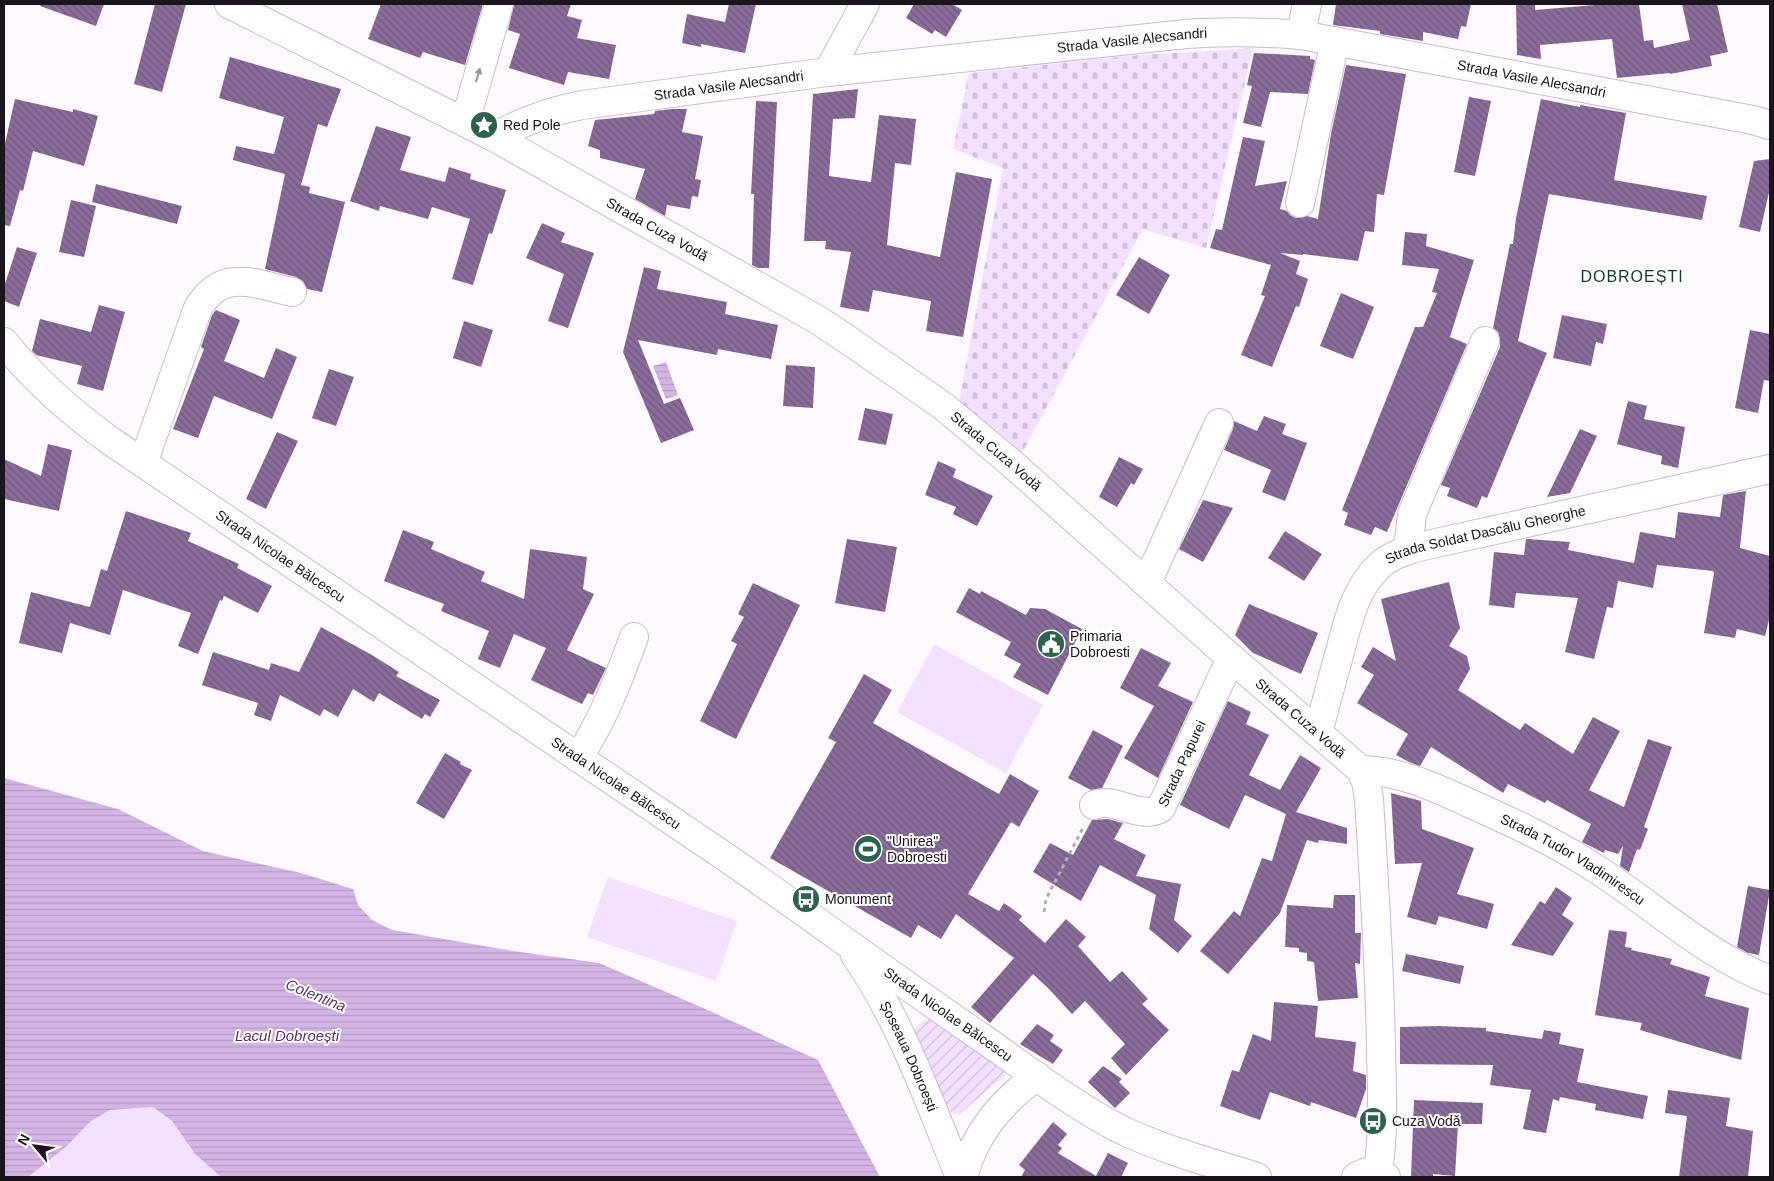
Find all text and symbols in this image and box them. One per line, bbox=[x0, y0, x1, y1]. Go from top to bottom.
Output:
street label: Strada Vasile Alecsandri bbox=[1056, 25, 1208, 56]
street label: Strada Vasile Alecsandri bbox=[1456, 57, 1607, 100]
street label: Strada Vasile Alecsandri bbox=[653, 67, 805, 103]
one-way arrow bbox=[475, 68, 483, 83]
place icon: Red Pole bbox=[469, 110, 499, 140]
place label: Red Pole bbox=[503, 117, 561, 133]
street label: Strada Cuza Vodă bbox=[604, 194, 711, 264]
district label: DOBROEȘTI bbox=[1580, 268, 1684, 285]
street label: Strada Cuza Vodă bbox=[948, 408, 1045, 494]
street label: Strada Soldat Dascălu Gheorghe bbox=[1382, 502, 1587, 567]
street label: Strada Nicolae Bălcescu bbox=[213, 507, 348, 605]
place label: Primaria Dobroesti bbox=[1070, 628, 1130, 660]
public building icon: Primaria Dobroesti bbox=[1036, 629, 1066, 659]
street label: Strada Cuza Vodă bbox=[1252, 675, 1349, 761]
street label: Strada Papurei bbox=[1155, 718, 1209, 809]
street label: Strada Nicolae Bălcescu bbox=[548, 733, 684, 832]
street label: Strada Tudor Vladimirescu bbox=[1498, 810, 1648, 908]
place label: "Unirea" Dobroesti bbox=[887, 833, 947, 865]
sports icon: "Unirea" Dobroesti bbox=[853, 834, 883, 864]
bus stop icon: Monument bbox=[791, 884, 821, 914]
place label: Monument bbox=[825, 891, 891, 907]
street label: Strada Nicolae Bălcescu bbox=[881, 964, 1015, 1065]
water label: Colentina bbox=[283, 975, 349, 1015]
street label: Șoseaua Dobroești bbox=[877, 998, 941, 1114]
water label: Lacul Dobroești bbox=[235, 1027, 340, 1044]
bus stop icon: Cuza Vodă bbox=[1358, 1106, 1388, 1136]
place label: Cuza Vodă bbox=[1392, 1113, 1461, 1129]
north arrow bbox=[10, 1121, 60, 1171]
text: N bbox=[14, 1131, 33, 1148]

